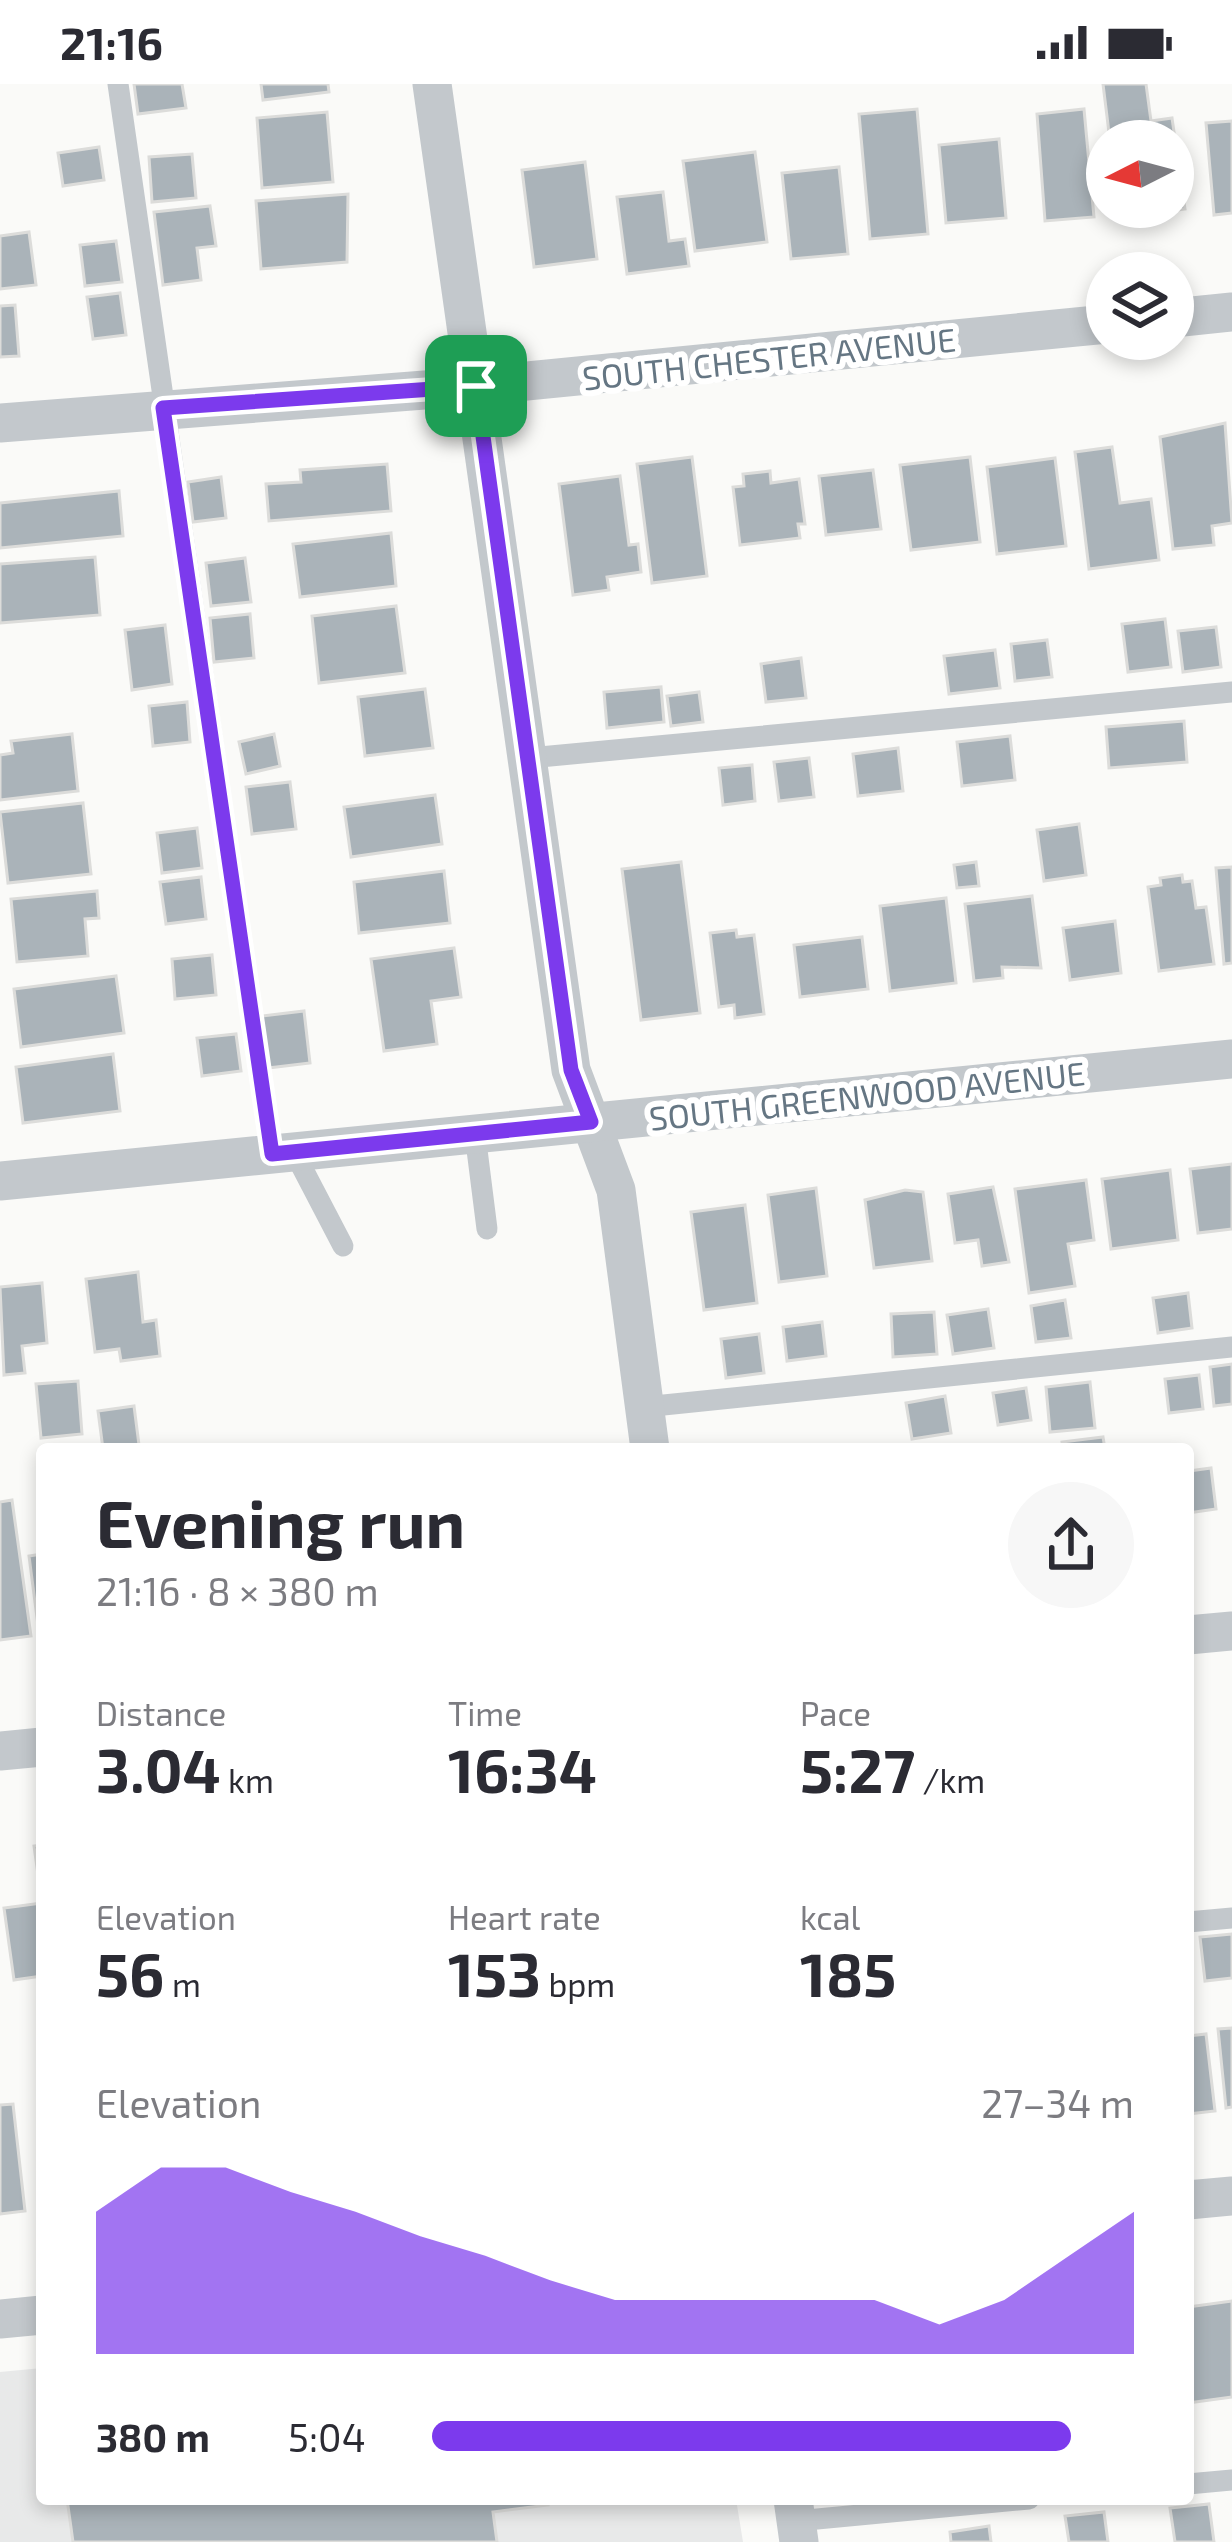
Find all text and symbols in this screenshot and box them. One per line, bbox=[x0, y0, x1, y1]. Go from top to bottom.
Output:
text: 21:16 bbox=[60, 15, 163, 69]
north arrow bbox=[1086, 120, 1194, 228]
map controls bbox=[1086, 120, 1194, 360]
button: layers bbox=[1086, 252, 1194, 360]
street label: SOUTH CHESTER AVENUE bbox=[580, 318, 958, 398]
pin bbox=[425, 335, 527, 437]
icon: arrive bbox=[443, 353, 509, 419]
street label: SOUTH GREENWOOD AVENUE bbox=[647, 1052, 1087, 1138]
text: Evening run bbox=[96, 1482, 465, 1561]
button: share bbox=[1008, 1482, 1134, 1608]
text: 21:16 · 8 × 380 m bbox=[96, 1567, 379, 1614]
text: Distance bbox=[96, 1693, 226, 1733]
text: Time bbox=[448, 1693, 522, 1733]
text: Pace bbox=[800, 1693, 871, 1733]
text: 3.04 bbox=[96, 1733, 221, 1805]
text: 16:34 bbox=[448, 1733, 597, 1805]
text: 5:27 bbox=[800, 1733, 915, 1805]
text: km bbox=[221, 1760, 274, 1800]
text: /km bbox=[915, 1760, 985, 1800]
text: Elevation bbox=[96, 1897, 236, 1937]
text: Heart rate bbox=[448, 1897, 601, 1937]
text: kcal bbox=[800, 1897, 860, 1937]
text: 56 bbox=[96, 1937, 165, 2009]
text: 153 bbox=[448, 1937, 541, 2009]
text: 185 bbox=[800, 1937, 896, 2009]
text: m bbox=[165, 1964, 201, 2004]
text: bpm bbox=[541, 1964, 615, 2004]
text: Elevation bbox=[96, 2079, 261, 2126]
text: 27–34 m bbox=[981, 2079, 1134, 2126]
text: 380 m bbox=[96, 2413, 210, 2460]
text: 5:04 bbox=[288, 2413, 366, 2460]

